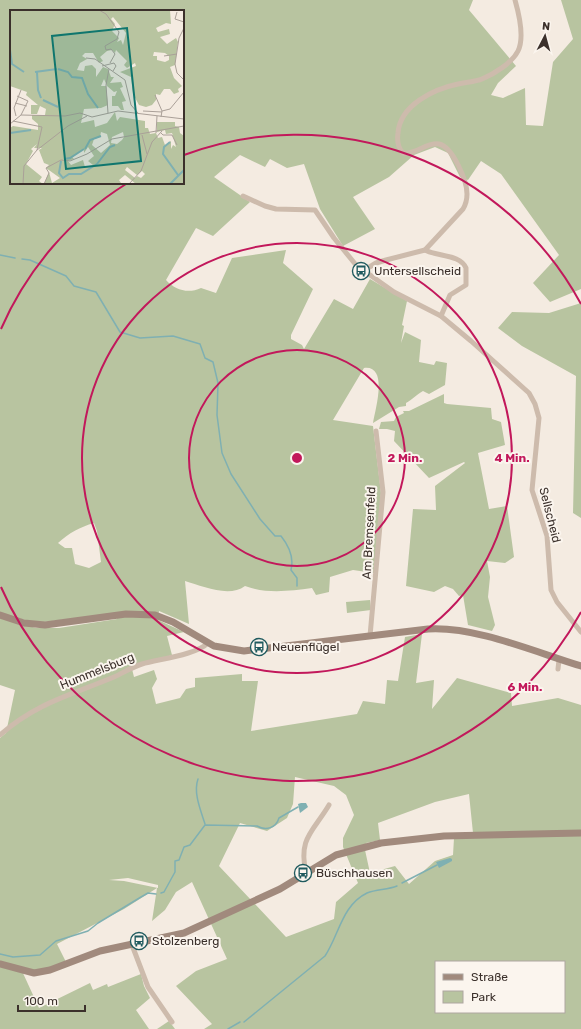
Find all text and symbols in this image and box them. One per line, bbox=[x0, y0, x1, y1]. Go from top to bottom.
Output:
inset map bbox=[10, 10, 184, 184]
north arrow bbox=[525, 16, 565, 56]
text: N bbox=[541, 20, 551, 33]
bus stop icon: Untersellscheid bbox=[351, 261, 371, 281]
place label: Untersellscheid bbox=[374, 264, 461, 278]
centre of rings bbox=[290, 451, 304, 465]
text: 2 Min. bbox=[388, 451, 422, 465]
text: 4 Min. bbox=[494, 451, 530, 465]
street label: Am Bremsenfeld bbox=[360, 486, 378, 580]
street label: Sellscheid bbox=[536, 486, 564, 544]
bus stop icon: Neuenflügel bbox=[249, 637, 269, 657]
place label: Neuenflügel bbox=[272, 640, 339, 654]
street label: Hummelsburg bbox=[58, 650, 136, 692]
text: 6 Min. bbox=[508, 680, 542, 694]
bus stop icon: Büschhausen bbox=[293, 863, 313, 883]
place label: Büschhausen bbox=[316, 866, 393, 880]
bus stop icon: Stolzenberg bbox=[129, 931, 149, 951]
place label: Stolzenberg bbox=[152, 934, 219, 948]
legend bbox=[435, 961, 565, 1013]
text: Straße bbox=[471, 970, 508, 984]
scale bar bbox=[18, 987, 85, 1013]
text: Park bbox=[471, 990, 497, 1004]
text: 100 m bbox=[24, 994, 58, 1008]

